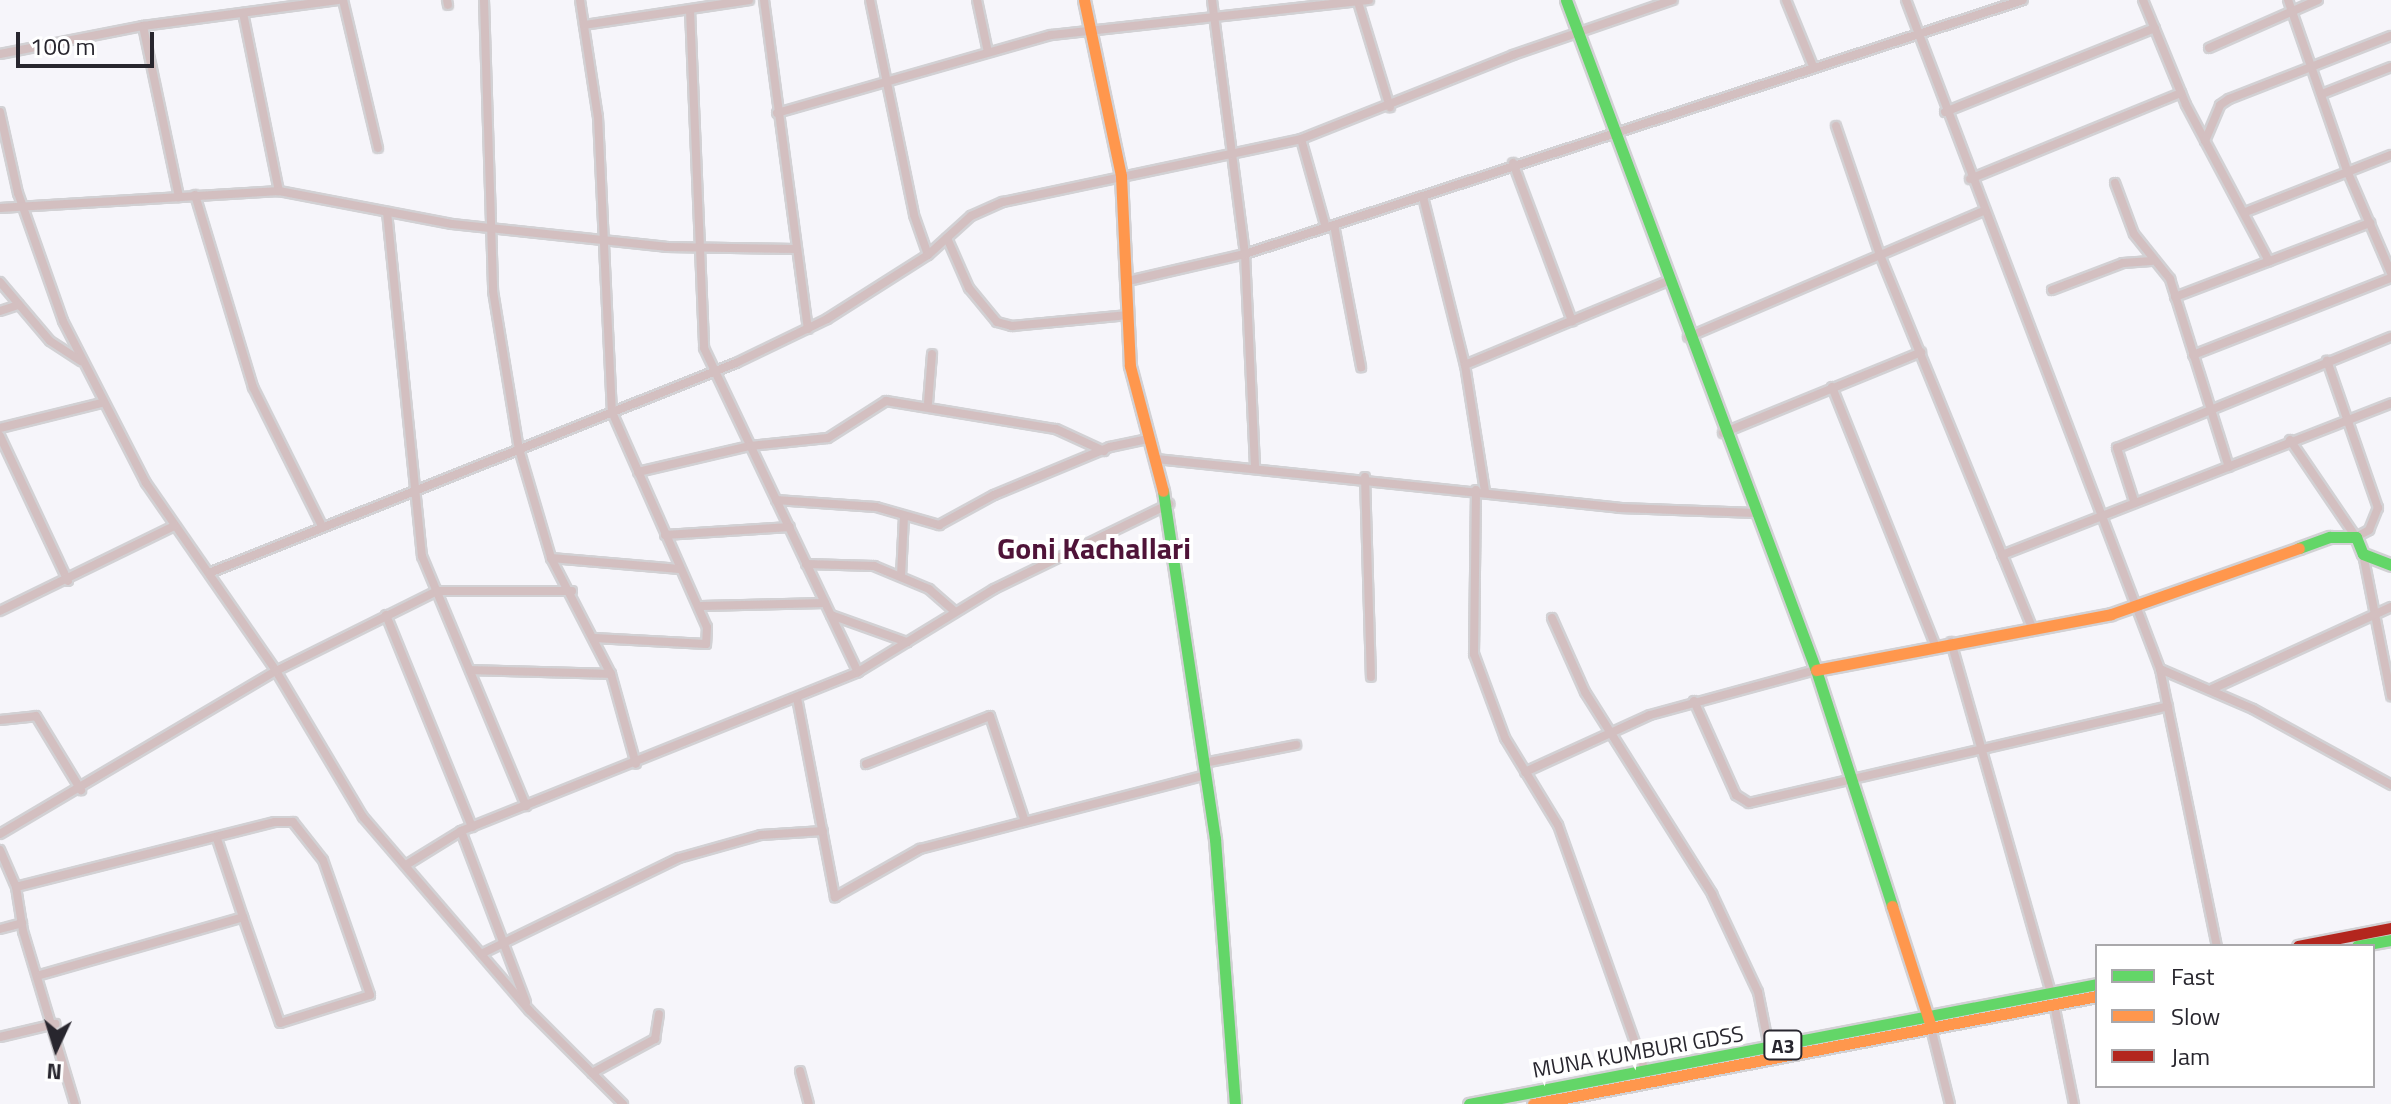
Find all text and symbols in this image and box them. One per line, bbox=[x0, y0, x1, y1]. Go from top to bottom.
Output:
scale bar bbox=[20, 16, 158, 66]
text: 100 m bbox=[30, 28, 96, 64]
district label: Goni Kachallari bbox=[997, 530, 1191, 566]
legend bbox=[2095, 944, 2375, 1088]
text: Fast bbox=[2171, 958, 2214, 994]
text: Slow bbox=[2171, 998, 2220, 1034]
north arrow bbox=[16, 1008, 96, 1088]
street label: MUNA KUMBURI GDSS bbox=[1530, 1020, 1746, 1084]
road number: A3 bbox=[1763, 1029, 1803, 1061]
text: Jam bbox=[2171, 1038, 2210, 1074]
text: N bbox=[46, 1054, 63, 1089]

